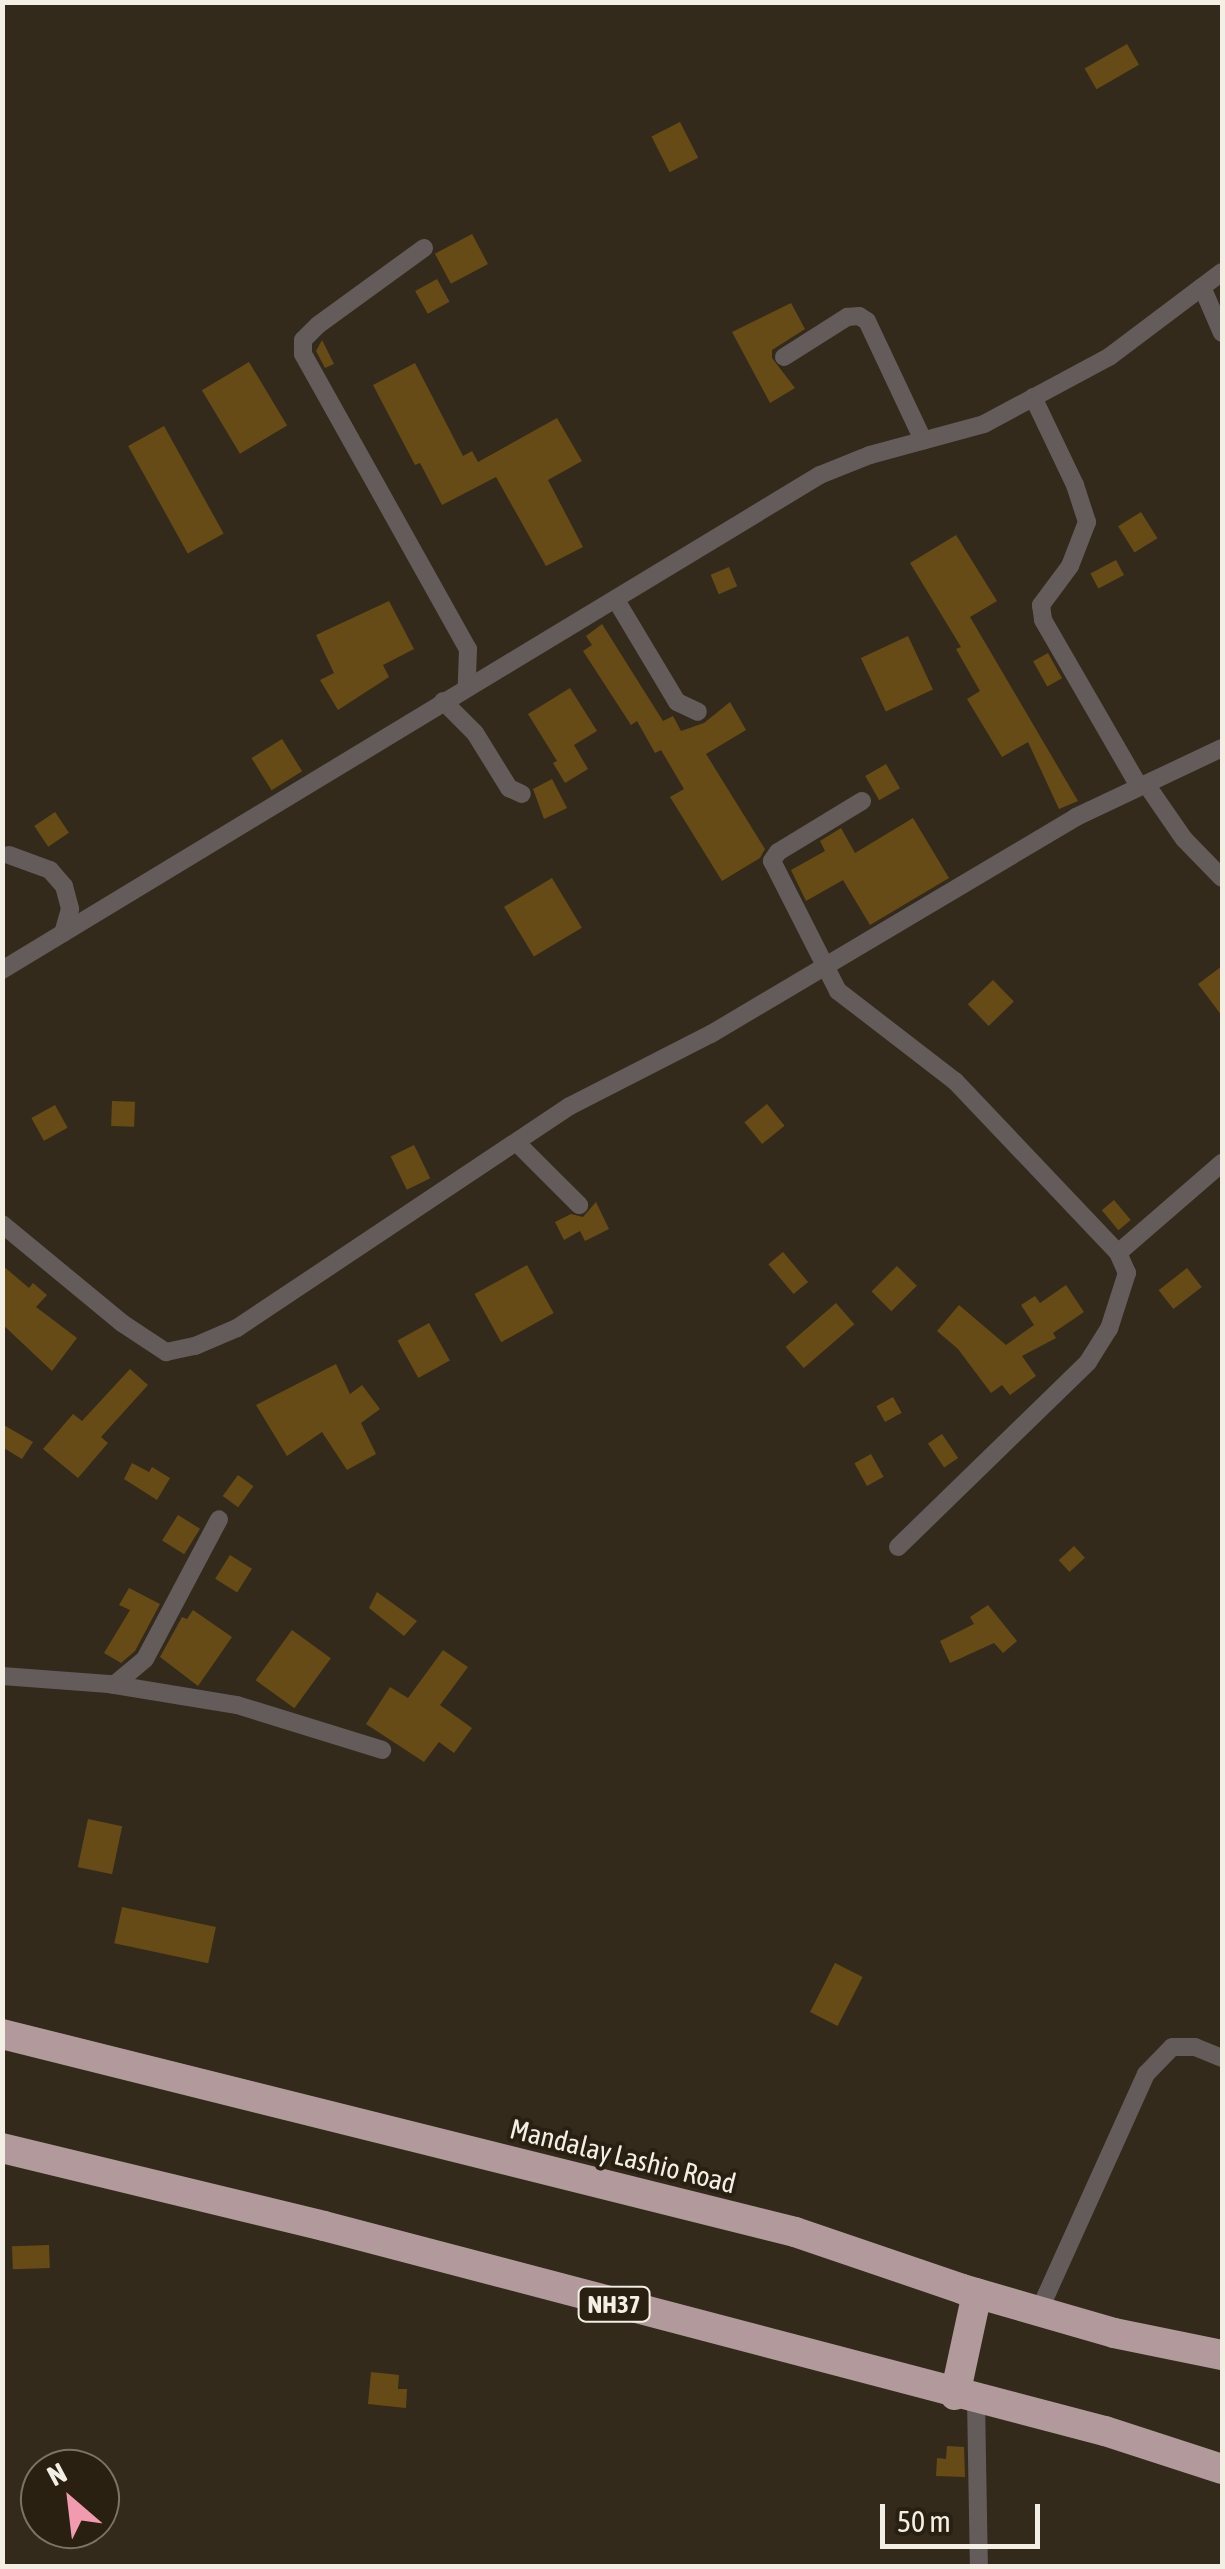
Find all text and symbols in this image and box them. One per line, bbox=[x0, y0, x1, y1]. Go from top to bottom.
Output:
street label: Mandalay Lashio Road bbox=[507, 2112, 739, 2200]
road number: NH37 bbox=[576, 2284, 652, 2324]
north arrow bbox=[20, 2449, 120, 2549]
text: N bbox=[42, 2456, 72, 2492]
scale bar bbox=[885, 2484, 1045, 2546]
text: 50 m bbox=[897, 2504, 951, 2538]

